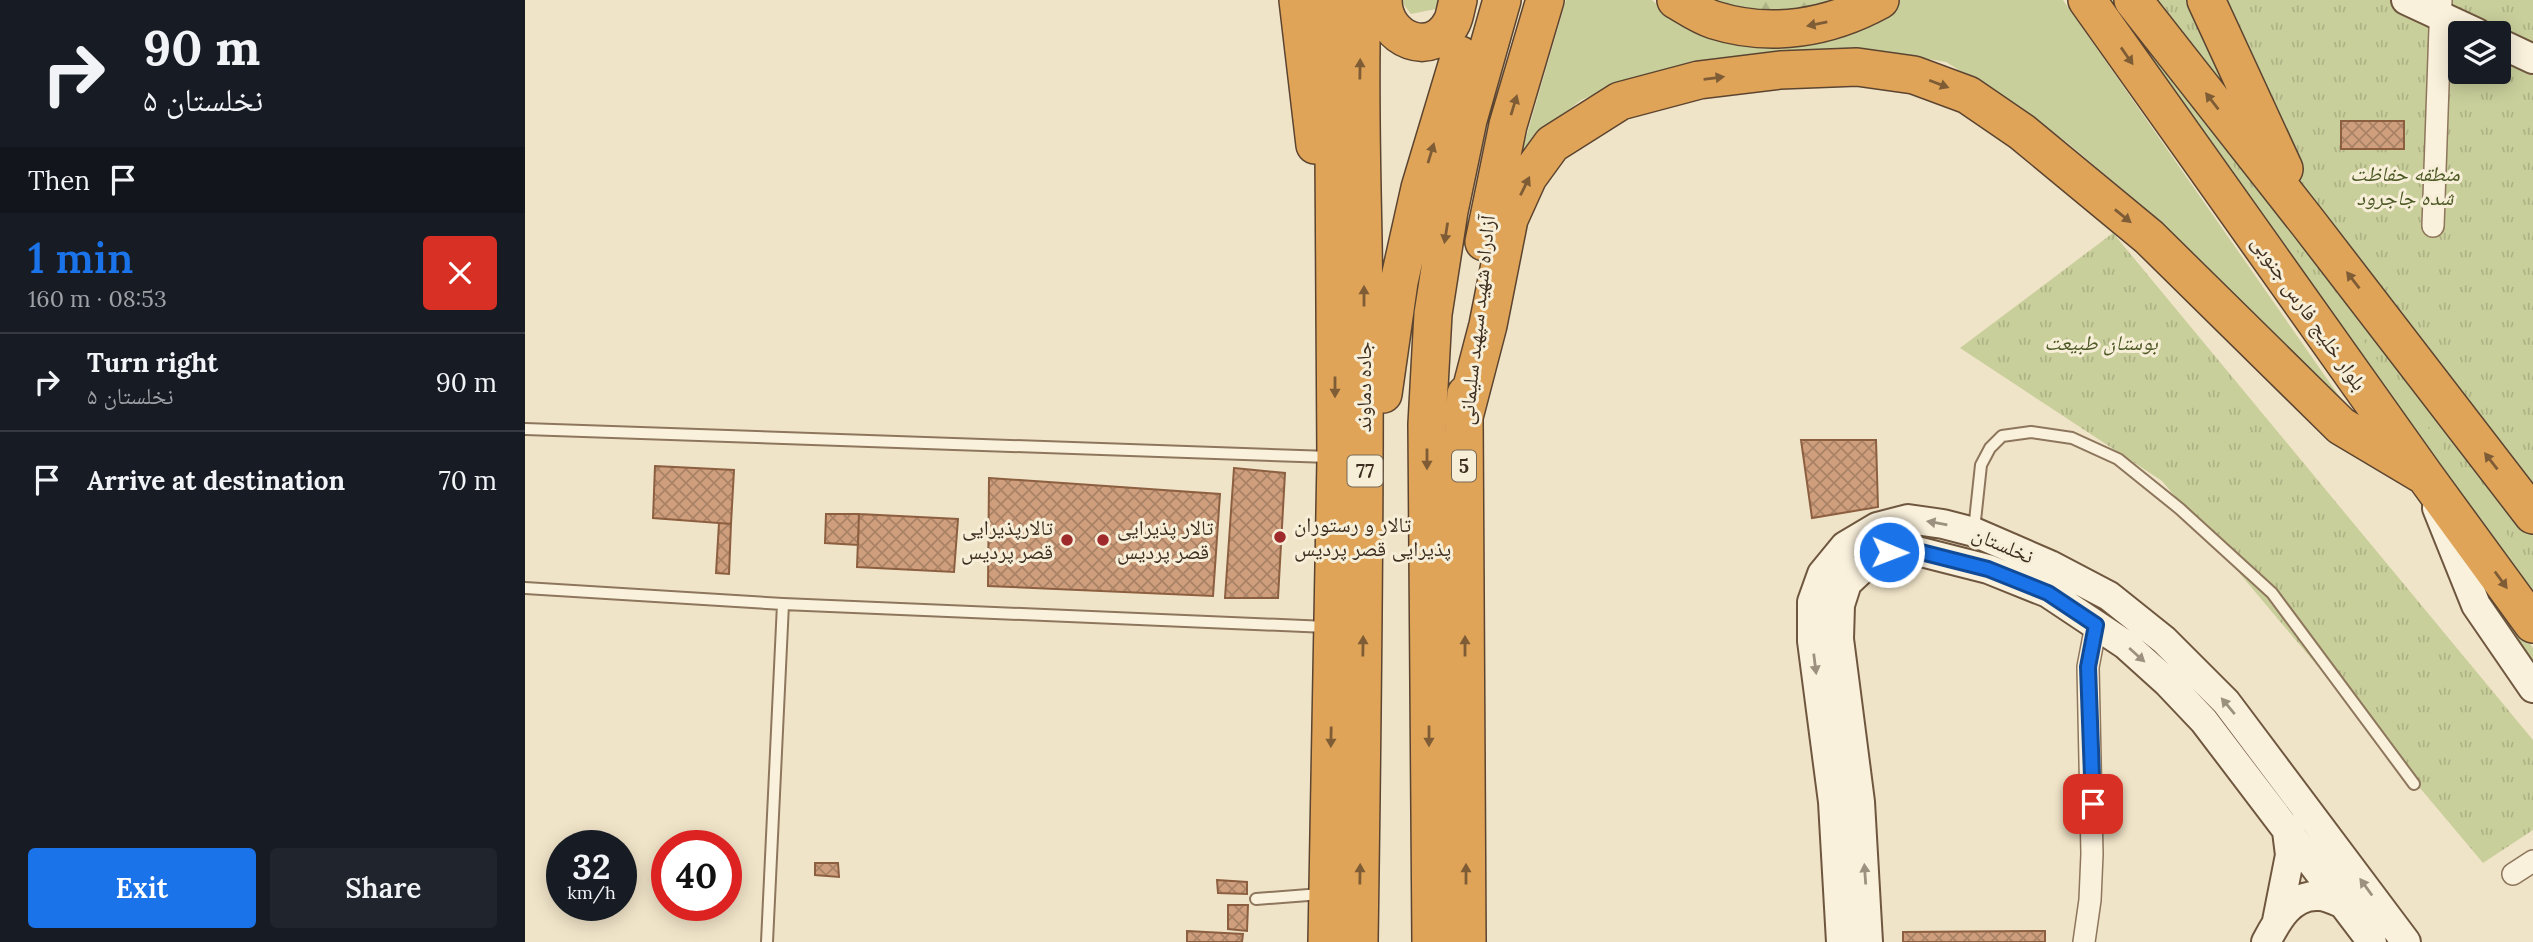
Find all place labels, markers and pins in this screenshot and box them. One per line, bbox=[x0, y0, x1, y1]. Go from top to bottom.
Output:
place label: تالار و رستوران پذیرایی قصر پردیس bbox=[1294, 511, 1451, 562]
place label: تالارپذیرایی قصر پردیس bbox=[961, 514, 1053, 565]
place label: تالار پذیرایی قصر پردیس bbox=[1117, 514, 1214, 565]
marker: تالار و رستوران پذیرایی قصر پردیس bbox=[1272, 529, 1288, 545]
marker: تالارپذیرایی قصر پردیس bbox=[1059, 532, 1075, 548]
marker: تالار پذیرایی قصر پردیس bbox=[1095, 532, 1111, 548]
pin bbox=[2063, 774, 2123, 834]

